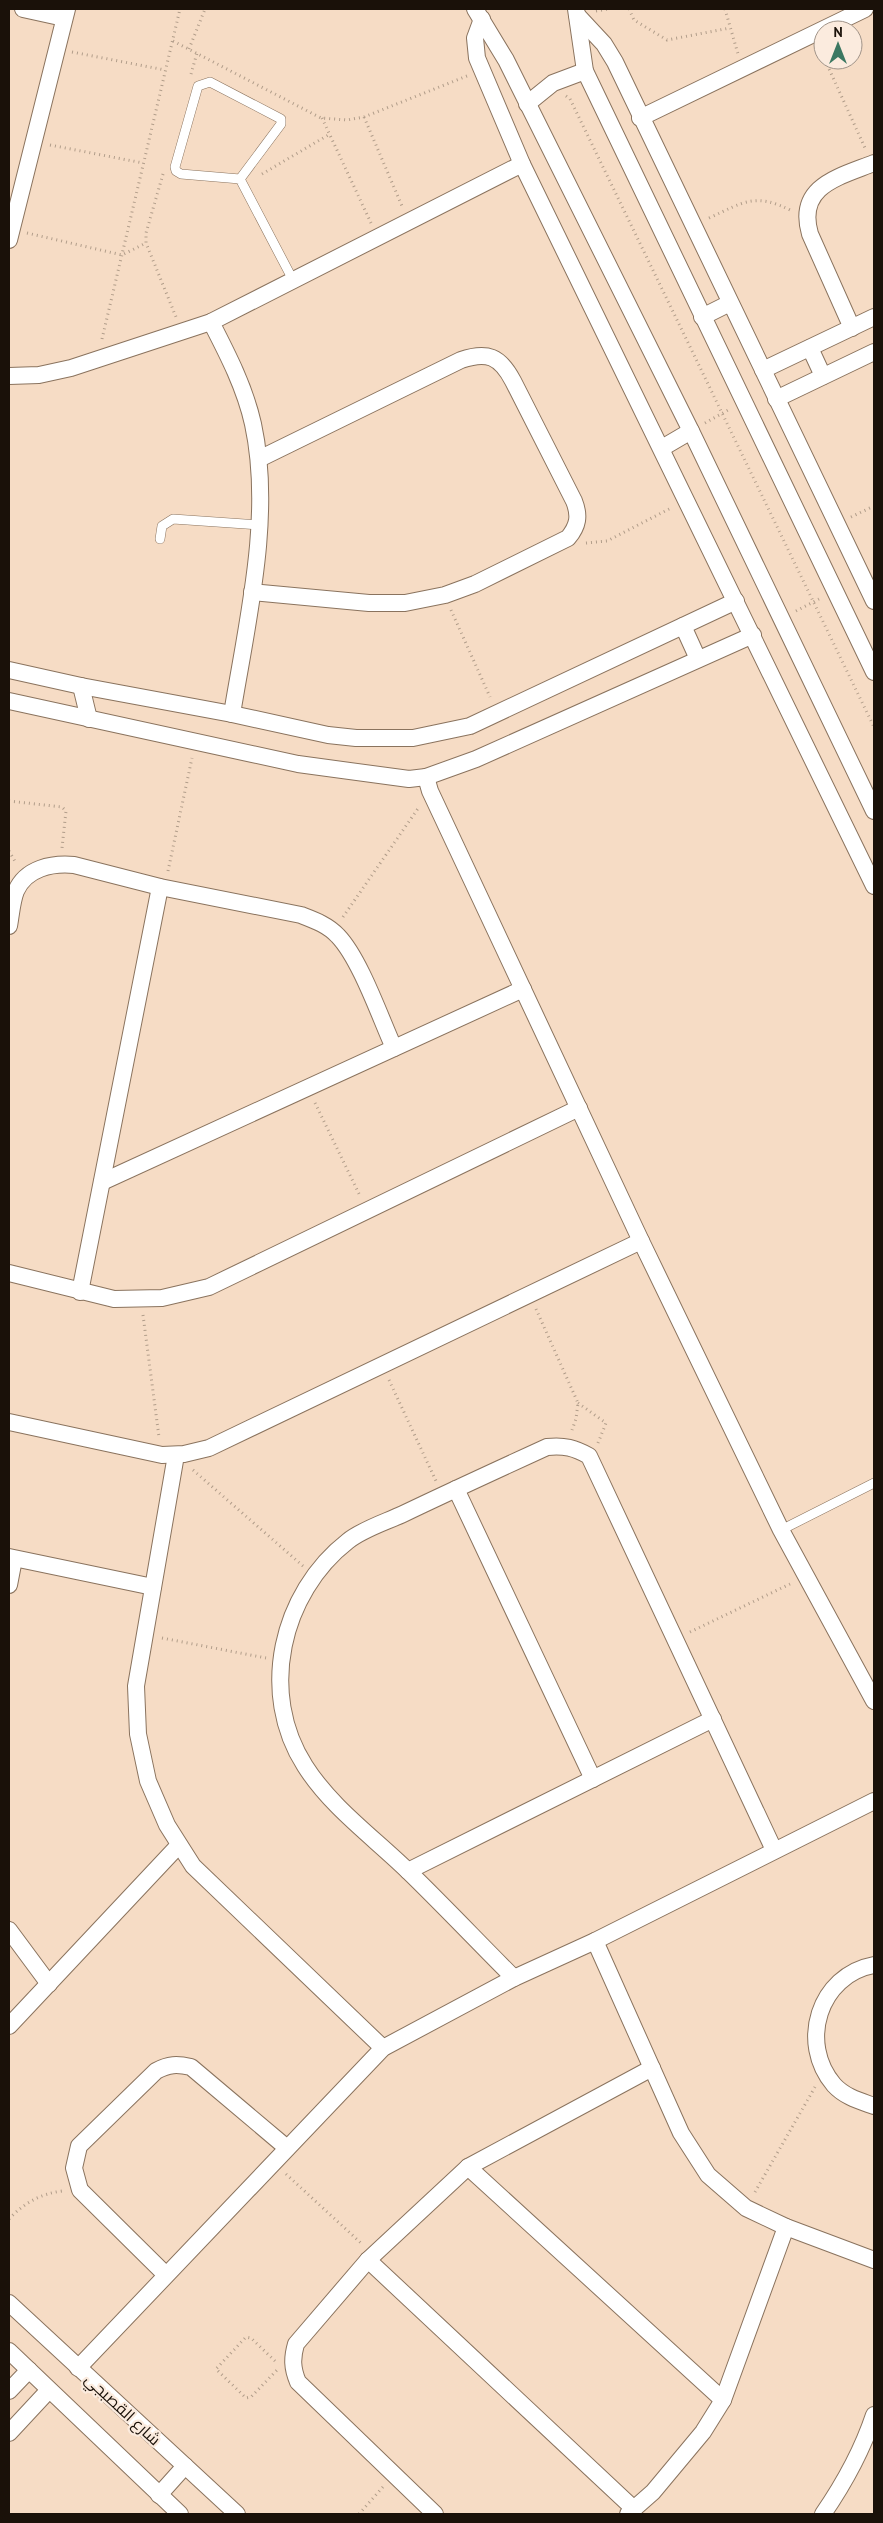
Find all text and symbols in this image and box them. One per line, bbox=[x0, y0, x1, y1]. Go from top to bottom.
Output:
north arrow bbox=[813, 20, 863, 70]
text: N bbox=[833, 23, 843, 41]
street label: شارع القصبجي bbox=[78, 2369, 165, 2452]

